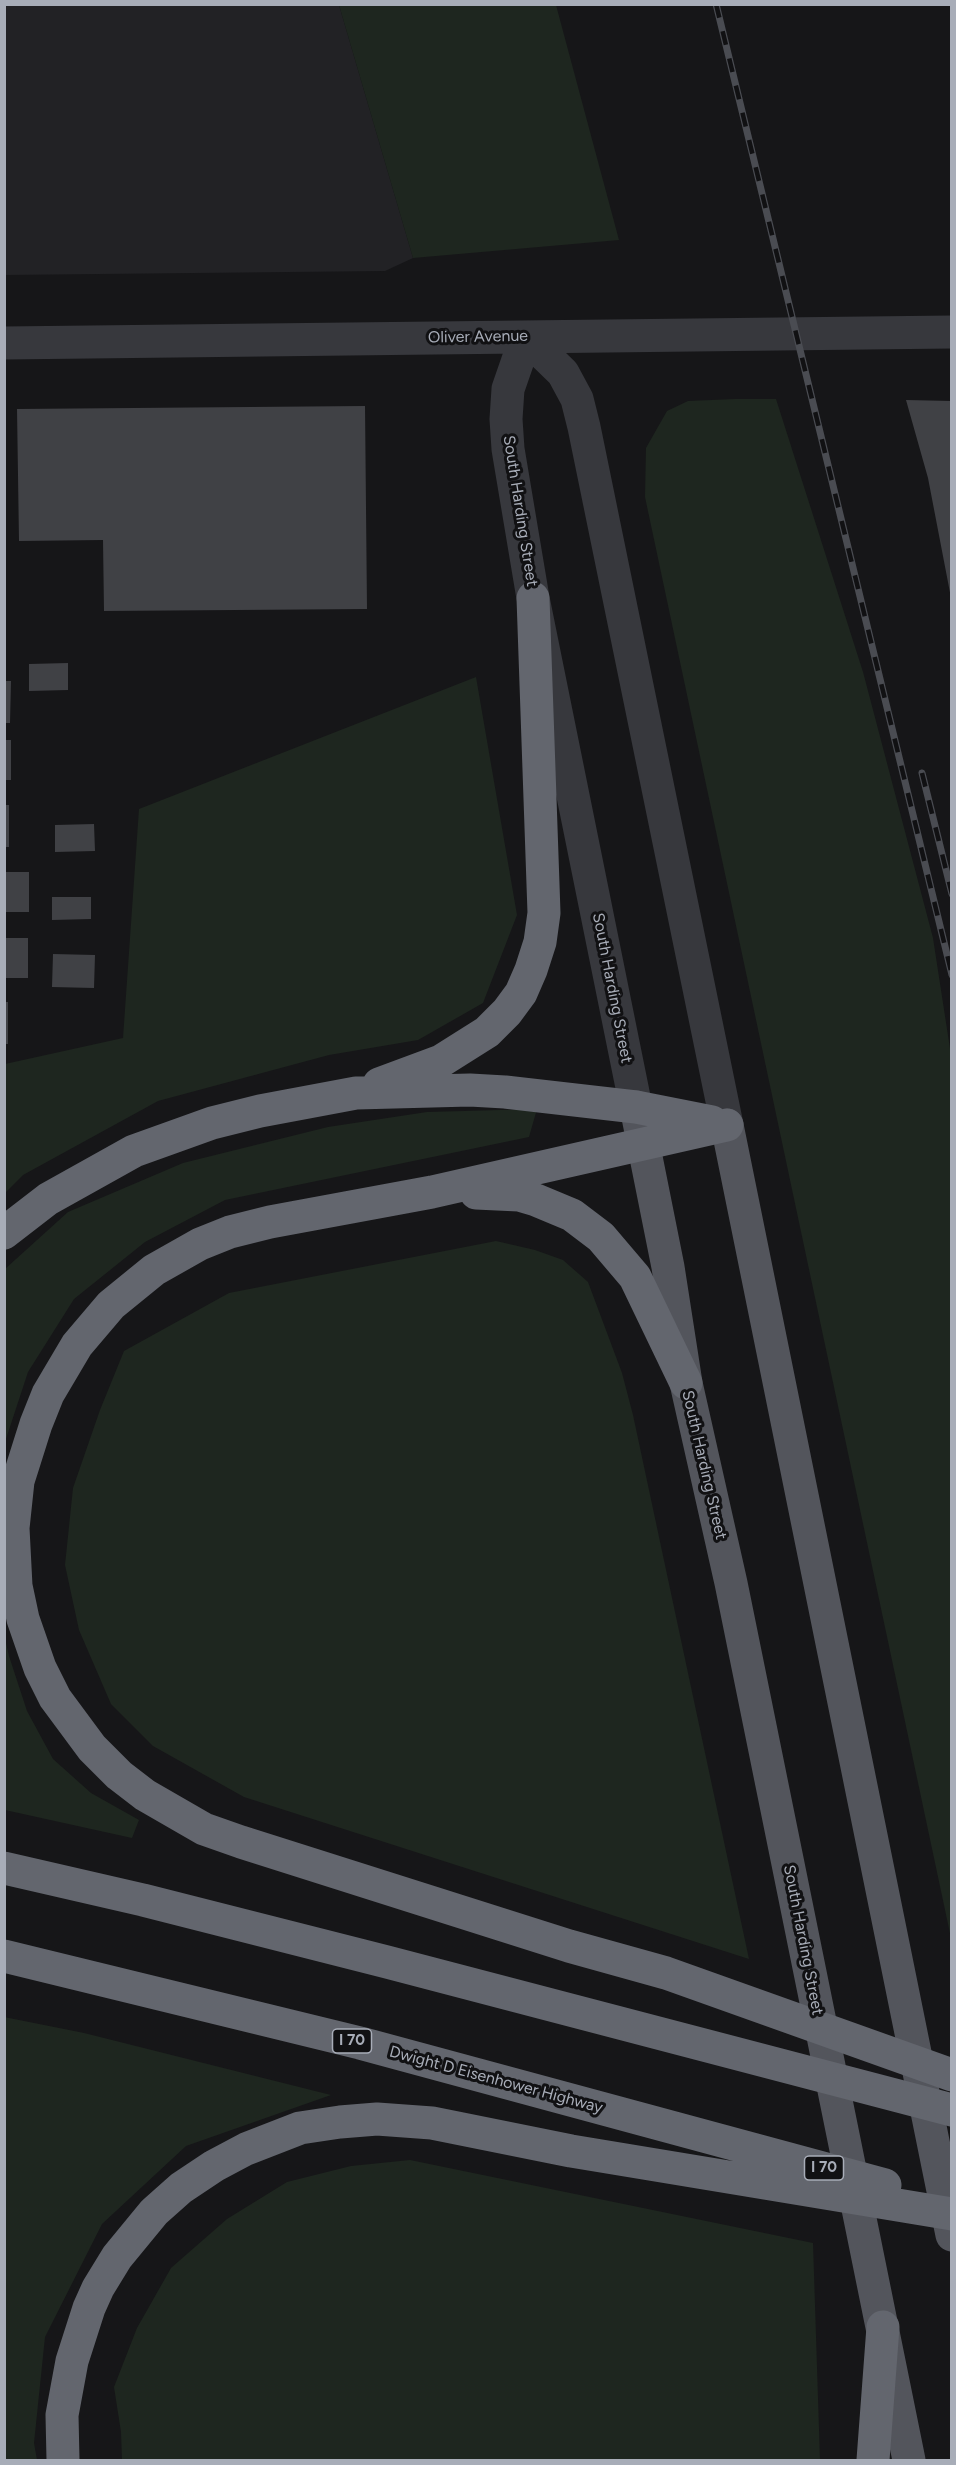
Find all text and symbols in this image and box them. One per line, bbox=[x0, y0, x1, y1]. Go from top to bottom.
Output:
street label: Oliver Avenue bbox=[428, 327, 528, 347]
street label: South Harding Street bbox=[499, 434, 541, 588]
street label: South Harding Street bbox=[588, 911, 636, 1065]
street label: South Harding Street bbox=[677, 1388, 731, 1542]
street label: South Harding Street bbox=[779, 1863, 827, 2017]
road number: I 70 bbox=[332, 2029, 372, 2053]
street label: Dwight D Eisenhower Highway bbox=[387, 2042, 605, 2118]
road number: I 70 bbox=[804, 2156, 844, 2180]

